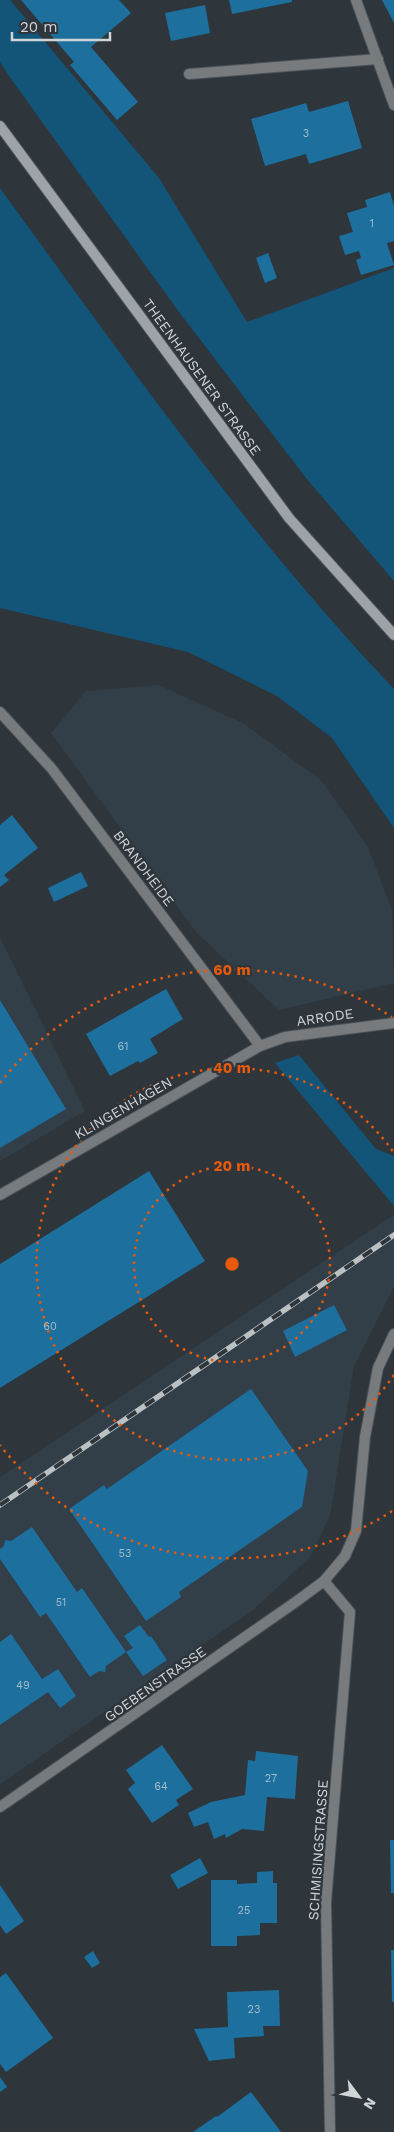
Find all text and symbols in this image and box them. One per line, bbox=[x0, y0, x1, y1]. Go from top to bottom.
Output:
scale bar bbox=[12, 10, 110, 42]
text: 20 m bbox=[20, 18, 58, 36]
house number: 3 bbox=[303, 127, 309, 140]
house number: 1 bbox=[370, 217, 374, 230]
street label: THEENHAUSENER STRASSE bbox=[140, 296, 264, 458]
street label: BRANDHEIDE bbox=[110, 827, 178, 909]
text: 60 m bbox=[213, 961, 251, 979]
street label: ARRODE bbox=[296, 1005, 355, 1029]
house number: 61 bbox=[118, 1040, 128, 1053]
text: 40 m bbox=[213, 1059, 251, 1077]
street label: KLINGENHAGEN bbox=[71, 1074, 175, 1142]
text: 20 m bbox=[213, 1157, 251, 1175]
centre of rings bbox=[223, 1255, 241, 1273]
house number: 60 bbox=[43, 1320, 57, 1333]
house number: 53 bbox=[119, 1547, 131, 1560]
house number: 51 bbox=[56, 1596, 66, 1609]
street label: GOEBENSTRASSE bbox=[101, 1643, 209, 1725]
house number: 49 bbox=[16, 1679, 30, 1692]
house number: 27 bbox=[265, 1772, 277, 1785]
street label: SCHMISINGSTRASSE bbox=[305, 1779, 331, 1921]
house number: 64 bbox=[154, 1780, 168, 1793]
house number: 25 bbox=[238, 1904, 250, 1917]
house number: 23 bbox=[248, 2003, 260, 2016]
north arrow bbox=[334, 2072, 384, 2122]
text: N bbox=[360, 2095, 380, 2113]

